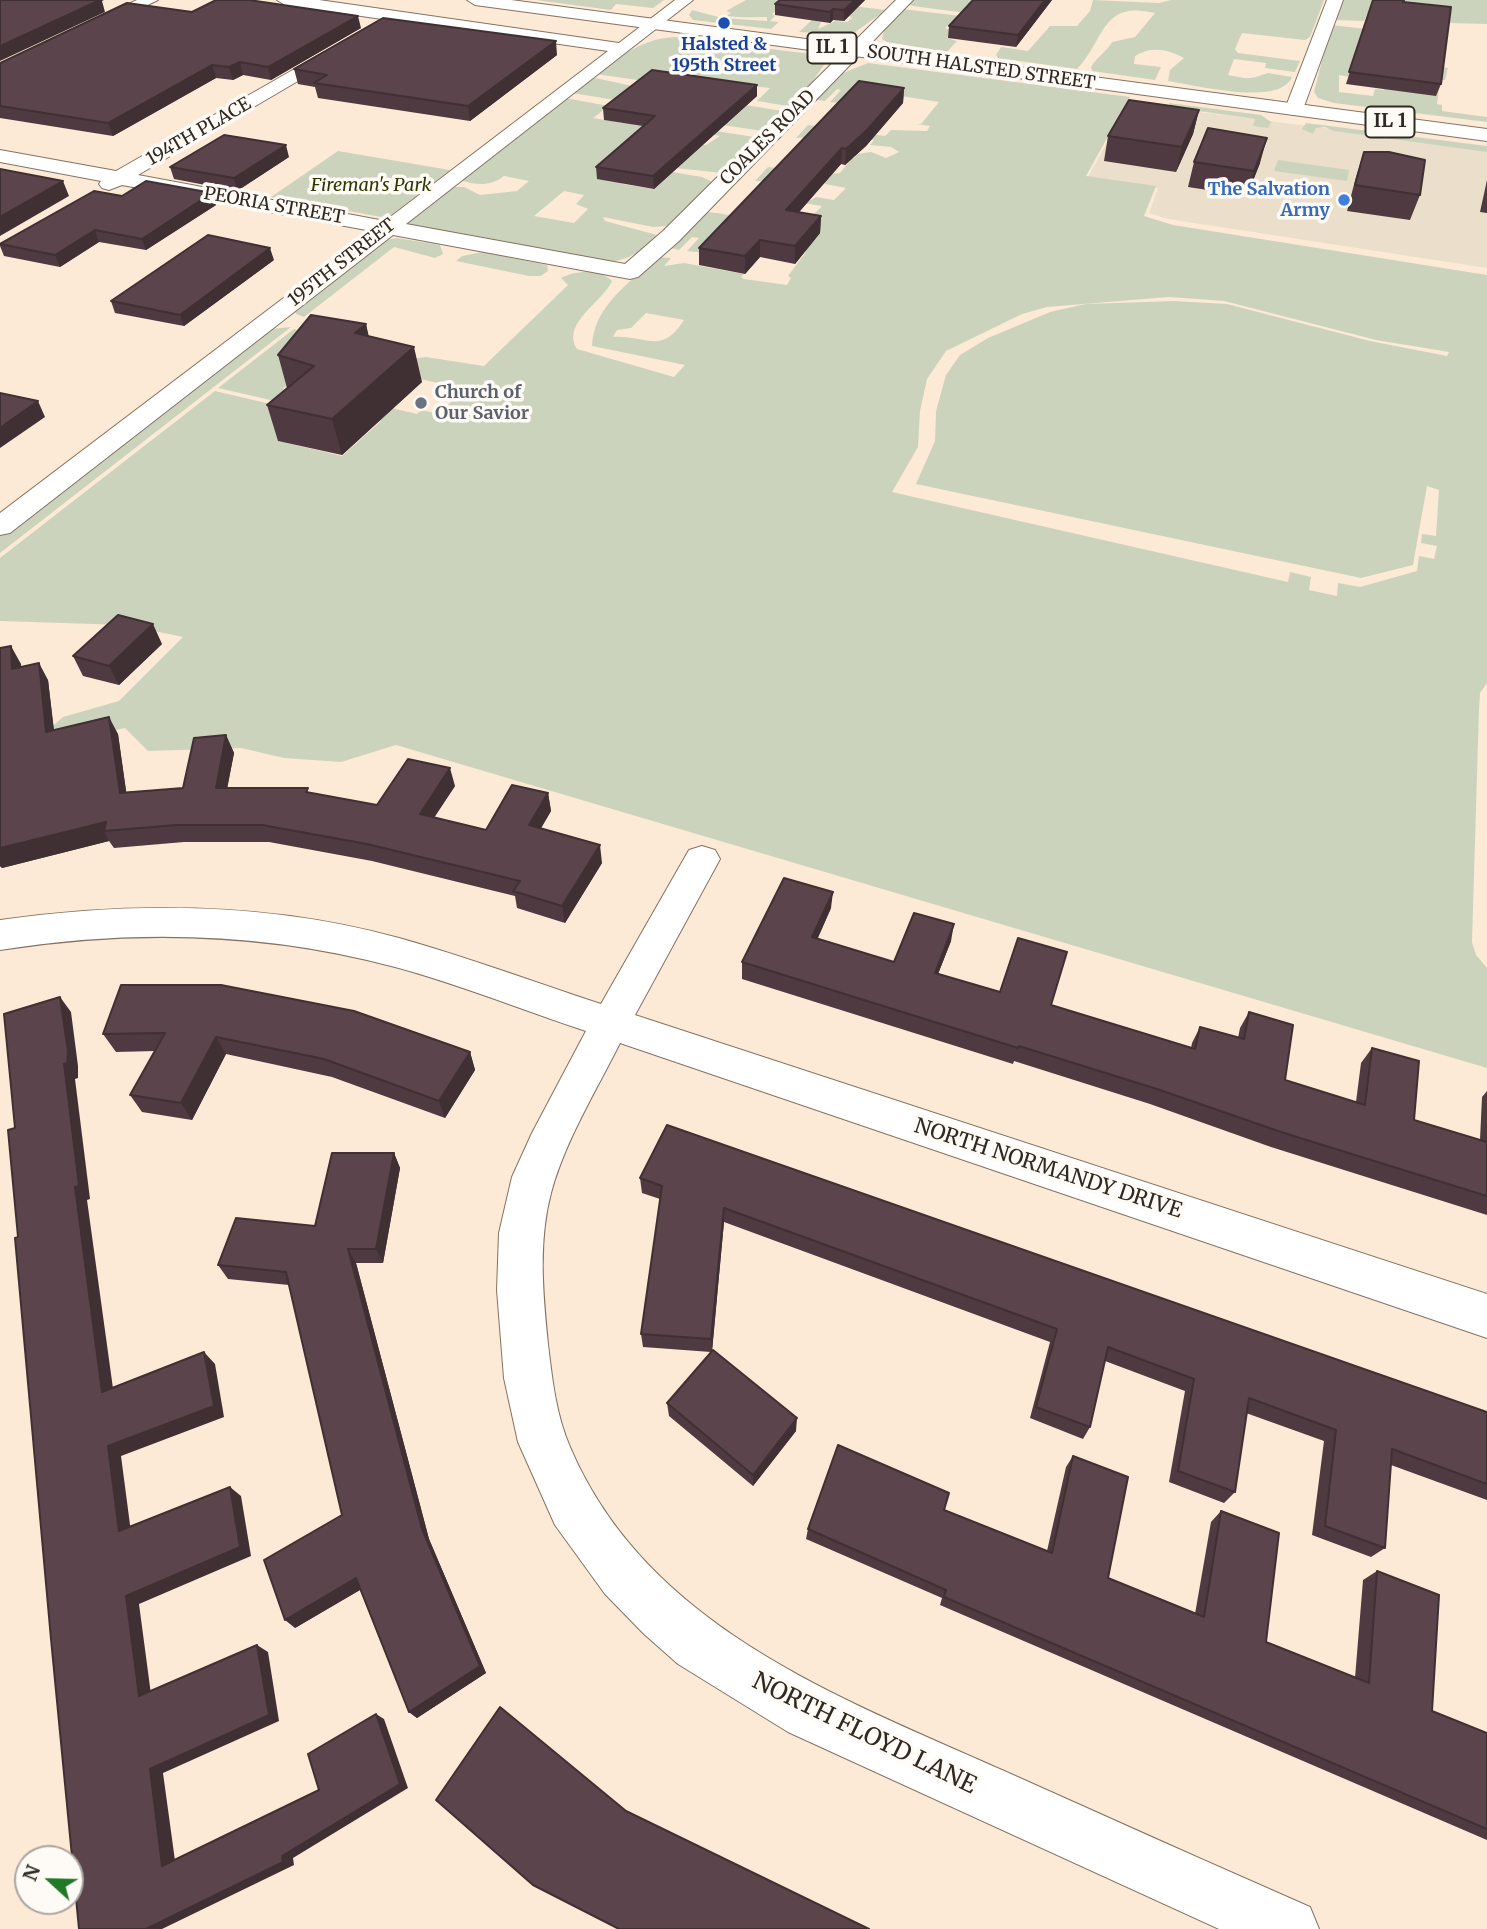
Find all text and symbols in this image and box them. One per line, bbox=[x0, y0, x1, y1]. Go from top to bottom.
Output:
marker: Halsted & 195th Street bbox=[716, 15, 732, 31]
road number: IL 1 bbox=[808, 32, 856, 64]
place label: Halsted & 195th Street bbox=[672, 34, 776, 76]
street label: SOUTH HALSTED STREET bbox=[865, 41, 1097, 95]
street label: COALES ROAD bbox=[716, 86, 820, 190]
street label: 194TH PLACE bbox=[143, 93, 255, 171]
road number: IL 1 bbox=[1366, 106, 1414, 138]
park label: Fireman's Park bbox=[311, 175, 431, 197]
place label: The Salvation Army bbox=[1208, 179, 1330, 222]
street label: PEORIA STREET bbox=[202, 183, 346, 229]
marker: The Salvation Army bbox=[1336, 192, 1352, 208]
street label: 195TH STREET bbox=[284, 214, 400, 312]
place label: Church of Our Savior bbox=[435, 382, 529, 424]
marker: Church of Our Savior bbox=[413, 395, 429, 411]
street label: NORTH NORMANDY DRIVE bbox=[911, 1114, 1185, 1224]
street label: NORTH FLOYD LANE bbox=[747, 1667, 981, 1801]
north arrow bbox=[14, 1845, 84, 1915]
text: N bbox=[17, 1861, 45, 1884]

